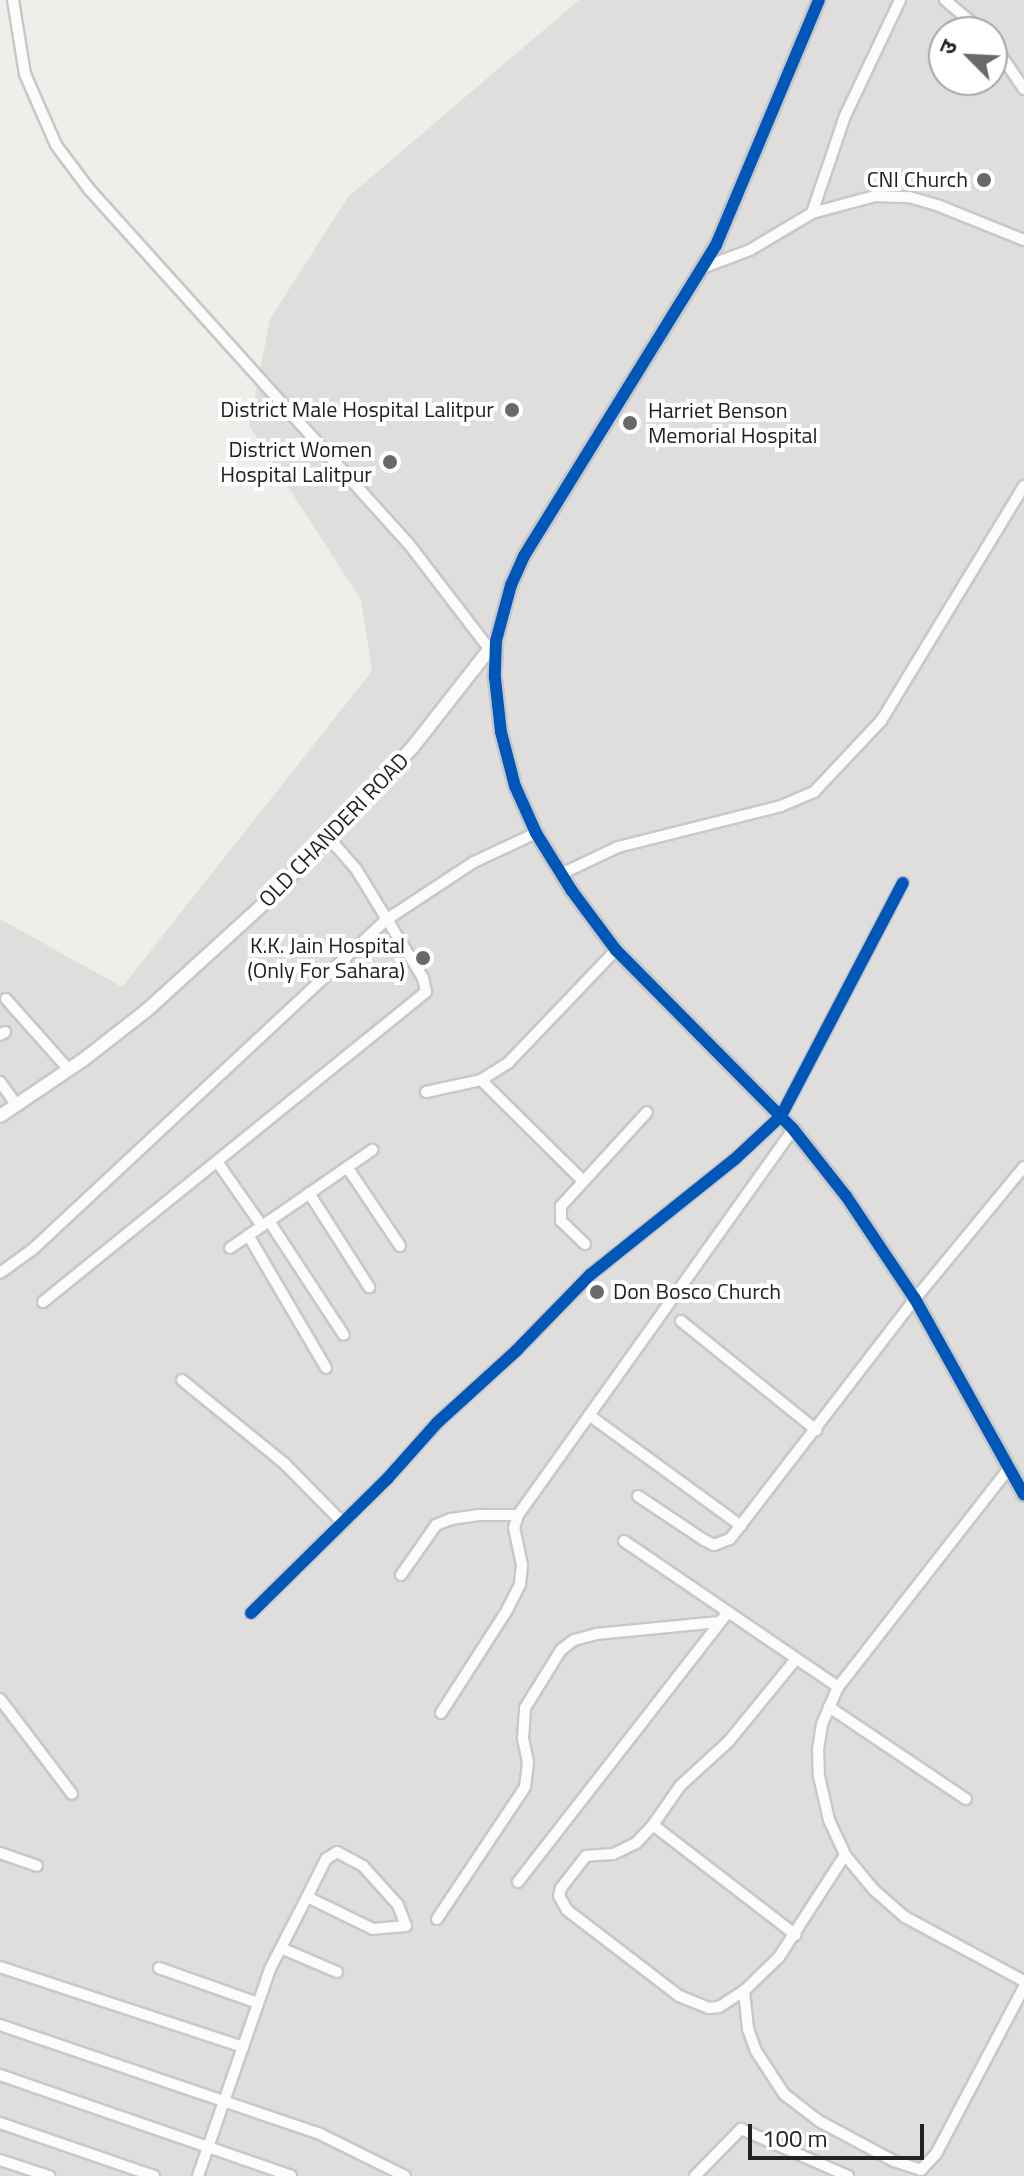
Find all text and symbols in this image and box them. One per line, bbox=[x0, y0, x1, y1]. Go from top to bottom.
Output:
north arrow bbox=[928, 16, 1008, 96]
text: उ bbox=[930, 34, 966, 60]
place label: CNI Church bbox=[867, 167, 968, 193]
marker: CNI Church bbox=[975, 171, 993, 189]
place label: District Male Hospital Lalitpur bbox=[220, 397, 494, 423]
place label: Harriet Benson Memorial Hospital bbox=[648, 397, 818, 448]
marker: District Male Hospital Lalitpur bbox=[501, 399, 523, 421]
marker: Harriet Benson Memorial Hospital bbox=[619, 412, 641, 434]
place label: District Women Hospital Lalitpur bbox=[220, 436, 372, 488]
marker: District Women Hospital Lalitpur bbox=[379, 451, 401, 473]
street label: OLD CHANDERI ROAD bbox=[254, 747, 414, 913]
place label: K.K. Jain Hospital (Only For Sahara) bbox=[247, 932, 405, 984]
marker: K.K. Jain Hospital (Only For Sahara) bbox=[412, 947, 434, 969]
place label: Don Bosco Church bbox=[613, 1279, 781, 1305]
marker: Don Bosco Church bbox=[588, 1283, 606, 1301]
scale bar bbox=[752, 2108, 928, 2158]
text: 100 m bbox=[762, 2120, 828, 2156]

